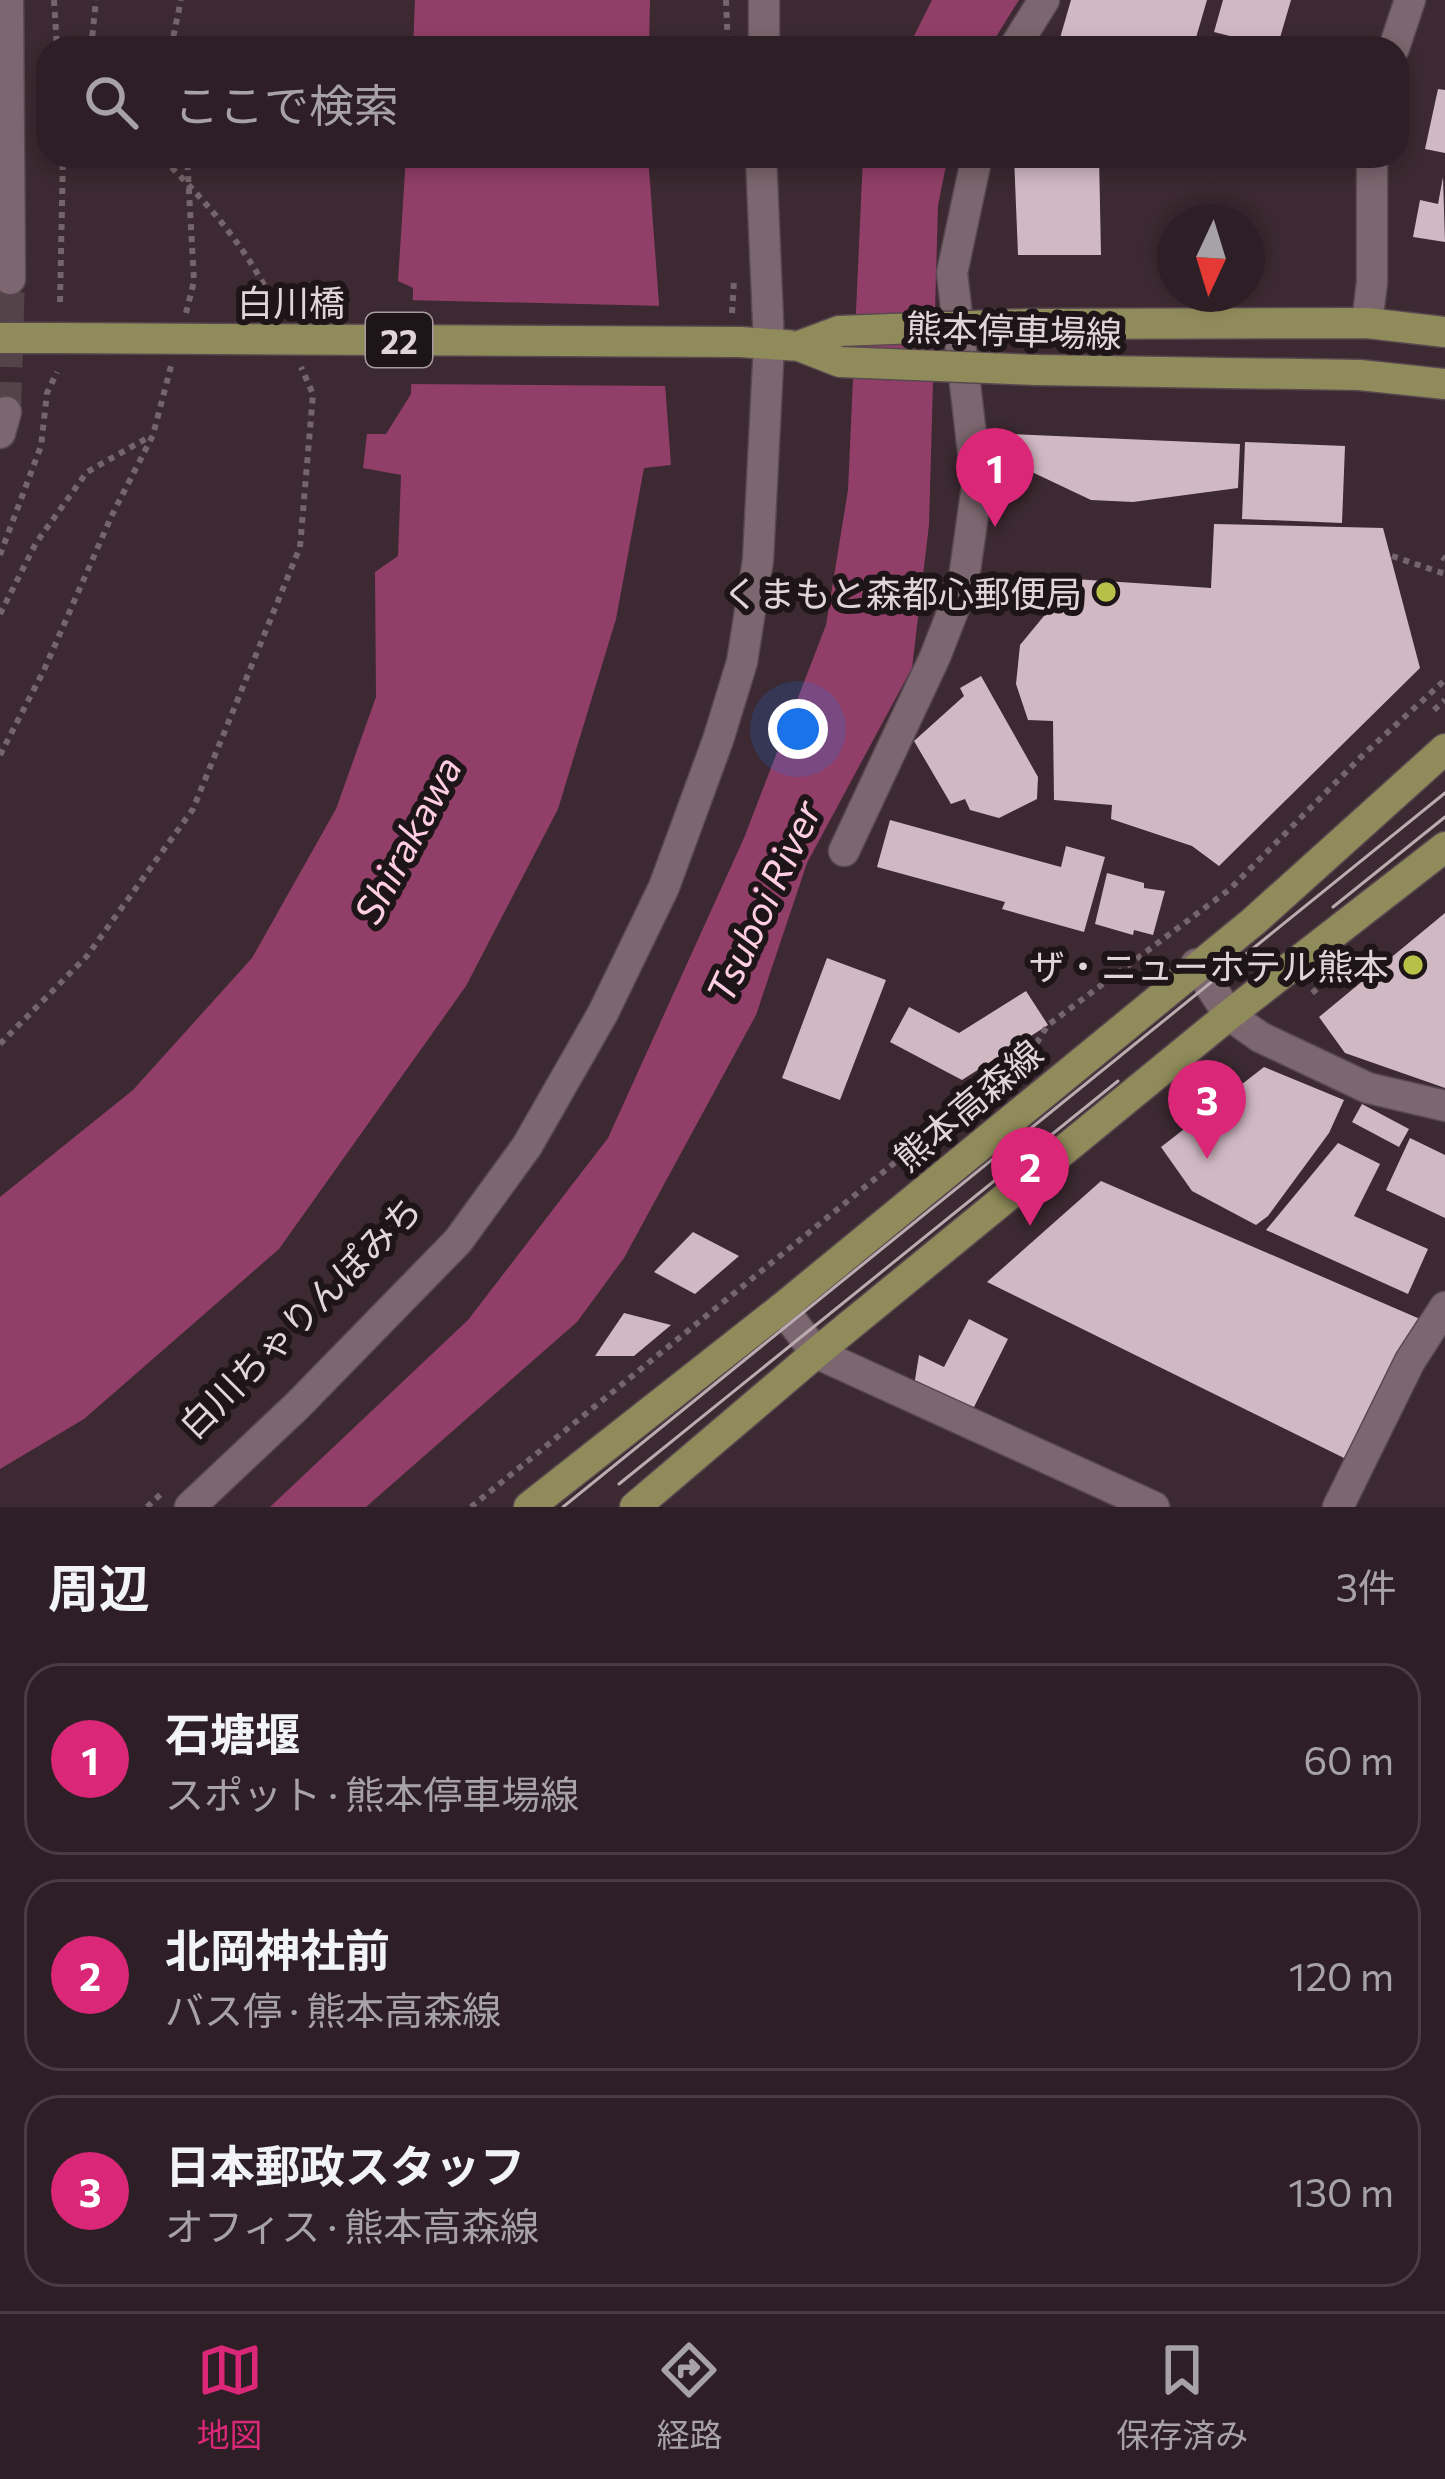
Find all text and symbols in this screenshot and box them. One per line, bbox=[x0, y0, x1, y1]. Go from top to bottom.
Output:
search box bbox=[36, 36, 1409, 168]
icon: search bbox=[78, 69, 144, 135]
text: ここで検索 bbox=[174, 76, 399, 131]
north arrow bbox=[1157, 204, 1265, 312]
street label: 白川橋 bbox=[237, 279, 345, 323]
street label: 熊本停車場線 bbox=[905, 303, 1123, 355]
road number: 22 bbox=[366, 313, 432, 367]
pin: 1 bbox=[956, 428, 1034, 527]
place label: くまもと森都心郵便局 bbox=[723, 570, 1082, 614]
marker: くまもと森都心郵便局 bbox=[1093, 579, 1119, 605]
your location bbox=[768, 699, 828, 759]
water label: Shirakawa bbox=[342, 747, 470, 931]
water label: Tsuboi River bbox=[694, 791, 830, 1010]
place label: ザ・ニューホテル熊本 bbox=[1029, 943, 1389, 987]
marker: ザ・ニューホテル熊本 bbox=[1400, 952, 1426, 978]
street label: 熊本高森線 bbox=[884, 1029, 1050, 1179]
pin: 3 bbox=[1168, 1060, 1246, 1159]
pin: 2 bbox=[991, 1127, 1069, 1226]
street label: 白川ちゃりんぽみち bbox=[169, 1186, 429, 1446]
text: 周辺 bbox=[48, 1555, 150, 1618]
text: 3件 bbox=[1336, 1562, 1397, 1610]
text: 石塘堰 bbox=[165, 1705, 300, 1760]
text: 1 bbox=[81, 1735, 99, 1783]
text: 60 m bbox=[1303, 1735, 1394, 1783]
text: スポット · 熊本停車場線 bbox=[165, 1769, 579, 1817]
text: 北岡神社前 bbox=[165, 1921, 390, 1976]
text: 2 bbox=[79, 1951, 101, 1999]
text: 120 m bbox=[1289, 1951, 1394, 1999]
text: バス停 · 熊本高森線 bbox=[165, 1985, 501, 2033]
text: 日本郵政スタッフ bbox=[165, 2137, 525, 2192]
text: 3 bbox=[79, 2167, 101, 2215]
text: 130 m bbox=[1288, 2167, 1394, 2215]
text: オフィス · 熊本高森線 bbox=[165, 2201, 539, 2249]
tab: 地図 bbox=[197, 2337, 263, 2457]
tab: 経路 bbox=[656, 2337, 722, 2457]
tab: 保存済み bbox=[1116, 2337, 1248, 2457]

